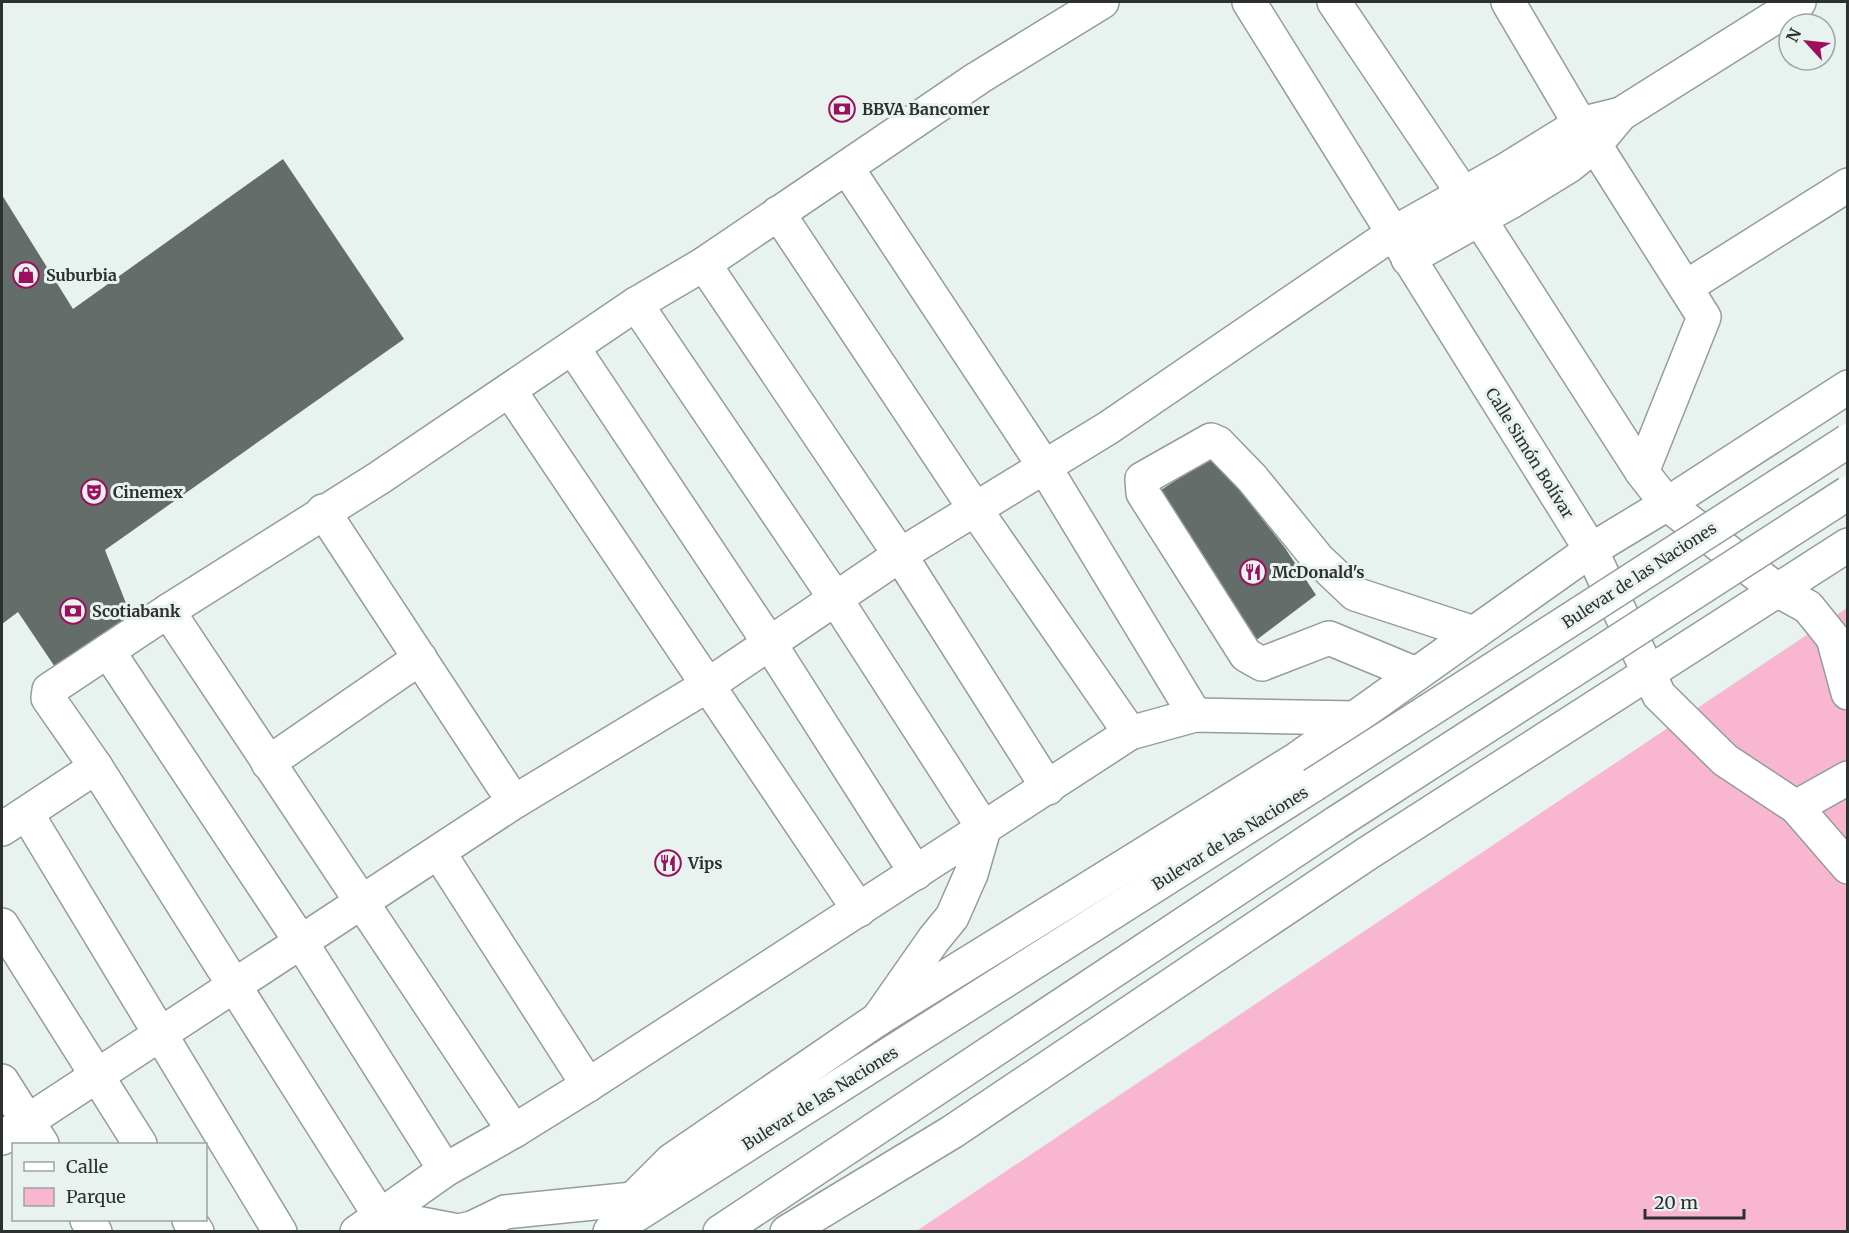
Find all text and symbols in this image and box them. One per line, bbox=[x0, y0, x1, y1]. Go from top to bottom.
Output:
north arrow bbox=[1777, 12, 1837, 72]
text: N bbox=[1782, 25, 1806, 45]
bank icon: BBVA Bancomer bbox=[827, 94, 857, 124]
place label: BBVA Bancomer bbox=[862, 99, 990, 119]
shop icon: Suburbia bbox=[11, 260, 41, 290]
place label: Suburbia bbox=[46, 265, 117, 285]
street label: Calle Simón Bolívar bbox=[1482, 384, 1578, 522]
theatre icon: Cinemex bbox=[79, 477, 109, 507]
place label: Cinemex bbox=[113, 482, 183, 502]
street label: Bulevar de las Naciones bbox=[1558, 518, 1720, 632]
restaurant icon: McDonald's bbox=[1238, 557, 1268, 587]
place label: McDonald's bbox=[1272, 562, 1365, 582]
bank icon: Scotiabank bbox=[58, 596, 88, 626]
place label: Scotiabank bbox=[92, 601, 181, 621]
street label: Bulevar de las Naciones bbox=[1148, 782, 1312, 894]
restaurant icon: Vips bbox=[653, 848, 683, 878]
place label: Vips bbox=[687, 853, 722, 873]
street label: Bulevar de las Naciones bbox=[738, 1042, 902, 1154]
legend bbox=[12, 1143, 207, 1221]
text: Calle bbox=[66, 1155, 108, 1178]
scale bar bbox=[1645, 1182, 1744, 1220]
text: Parque bbox=[66, 1185, 126, 1208]
text: 20 m bbox=[1654, 1191, 1698, 1214]

